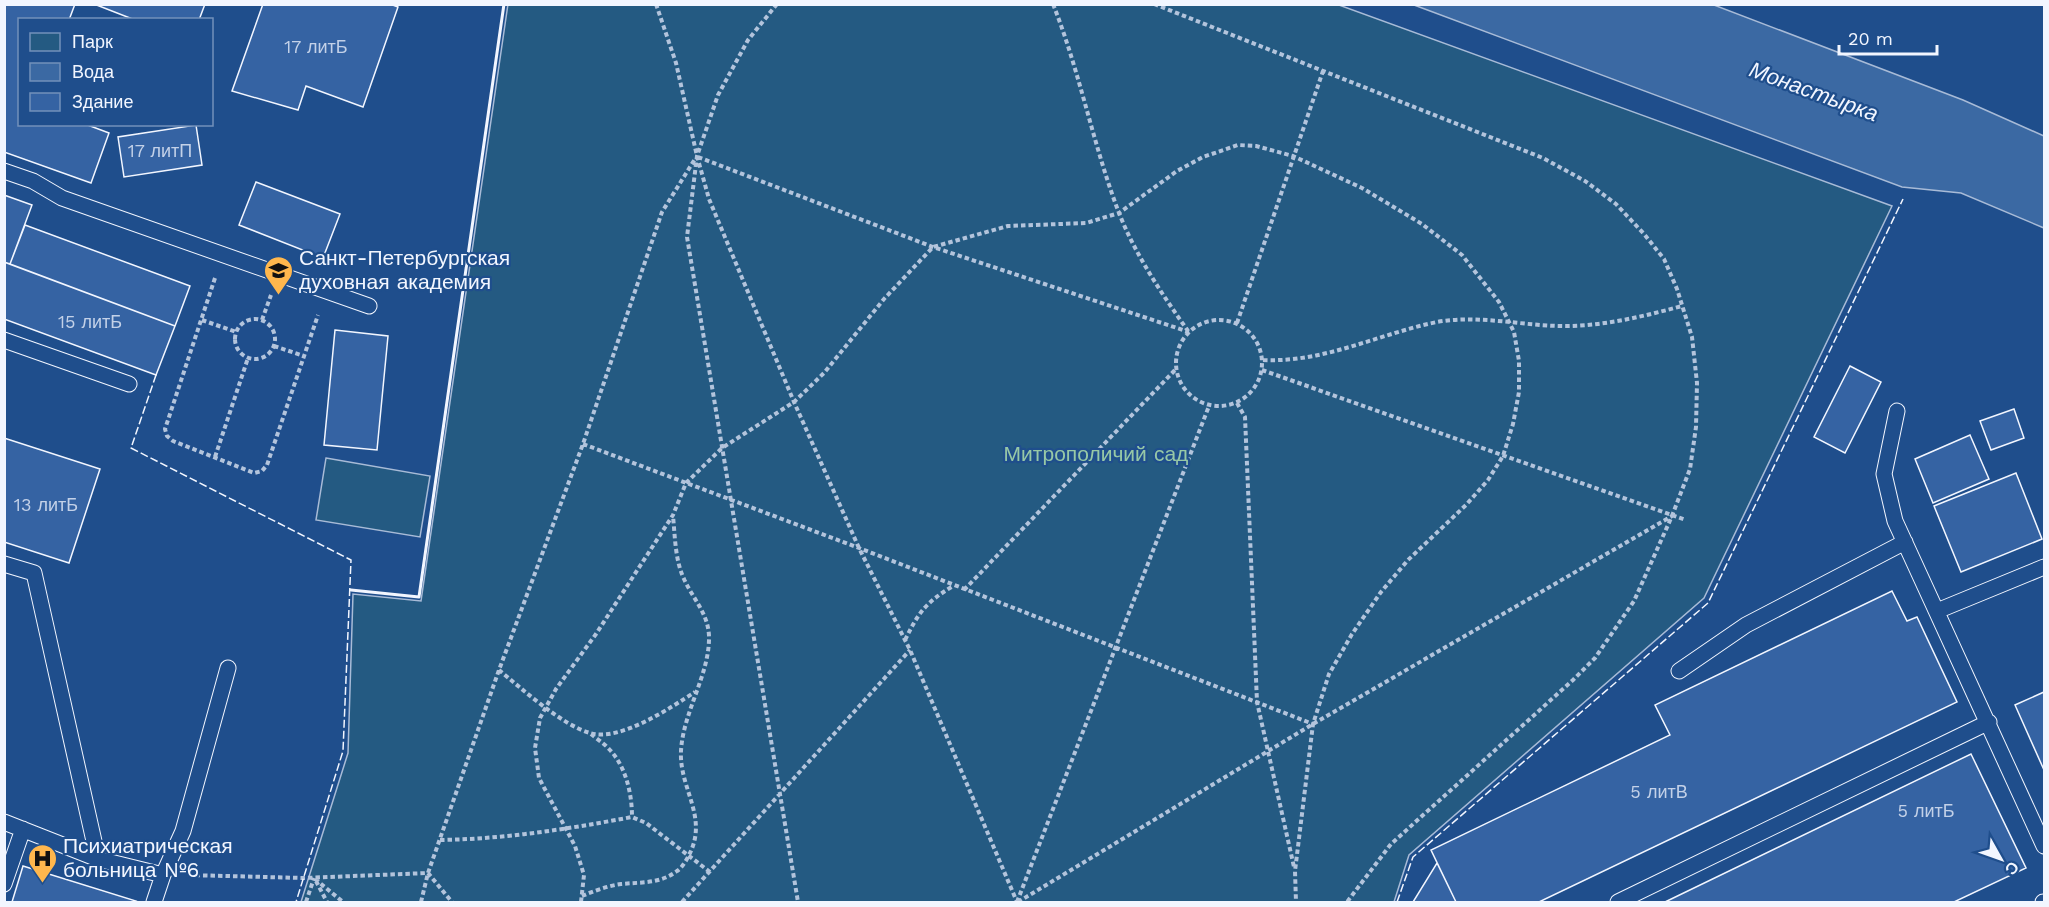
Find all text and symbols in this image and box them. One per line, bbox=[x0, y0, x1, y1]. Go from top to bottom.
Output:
legend bbox=[18, 18, 213, 126]
scale bar bbox=[1839, 18, 1936, 56]
text: 20 m bbox=[1848, 28, 1893, 49]
text: Парк bbox=[72, 31, 113, 52]
house number: 17 литБ bbox=[284, 36, 348, 57]
water label: Монастырка bbox=[1746, 57, 1882, 126]
text: Вода bbox=[72, 61, 115, 82]
text: Здание bbox=[72, 91, 133, 112]
house number: 17 литП bbox=[128, 140, 192, 161]
place label: Санкт-Петербургская духовная академия bbox=[299, 245, 510, 294]
school or university icon: Санкт-Петербургская духовная академия bbox=[262, 254, 294, 296]
house number: 15 литБ bbox=[58, 311, 122, 332]
park label: Митрополичий сад bbox=[1004, 441, 1188, 466]
house number: 13 литБ bbox=[14, 494, 78, 515]
house number: 5 литВ bbox=[1630, 781, 1688, 802]
house number: 5 литБ bbox=[1897, 800, 1955, 821]
north arrow bbox=[1971, 829, 2031, 889]
place label: Психиатрическая больница №6 bbox=[63, 833, 233, 882]
hospital icon: Психиатрическая больница №6 bbox=[26, 842, 58, 884]
text: С bbox=[2001, 858, 2023, 879]

